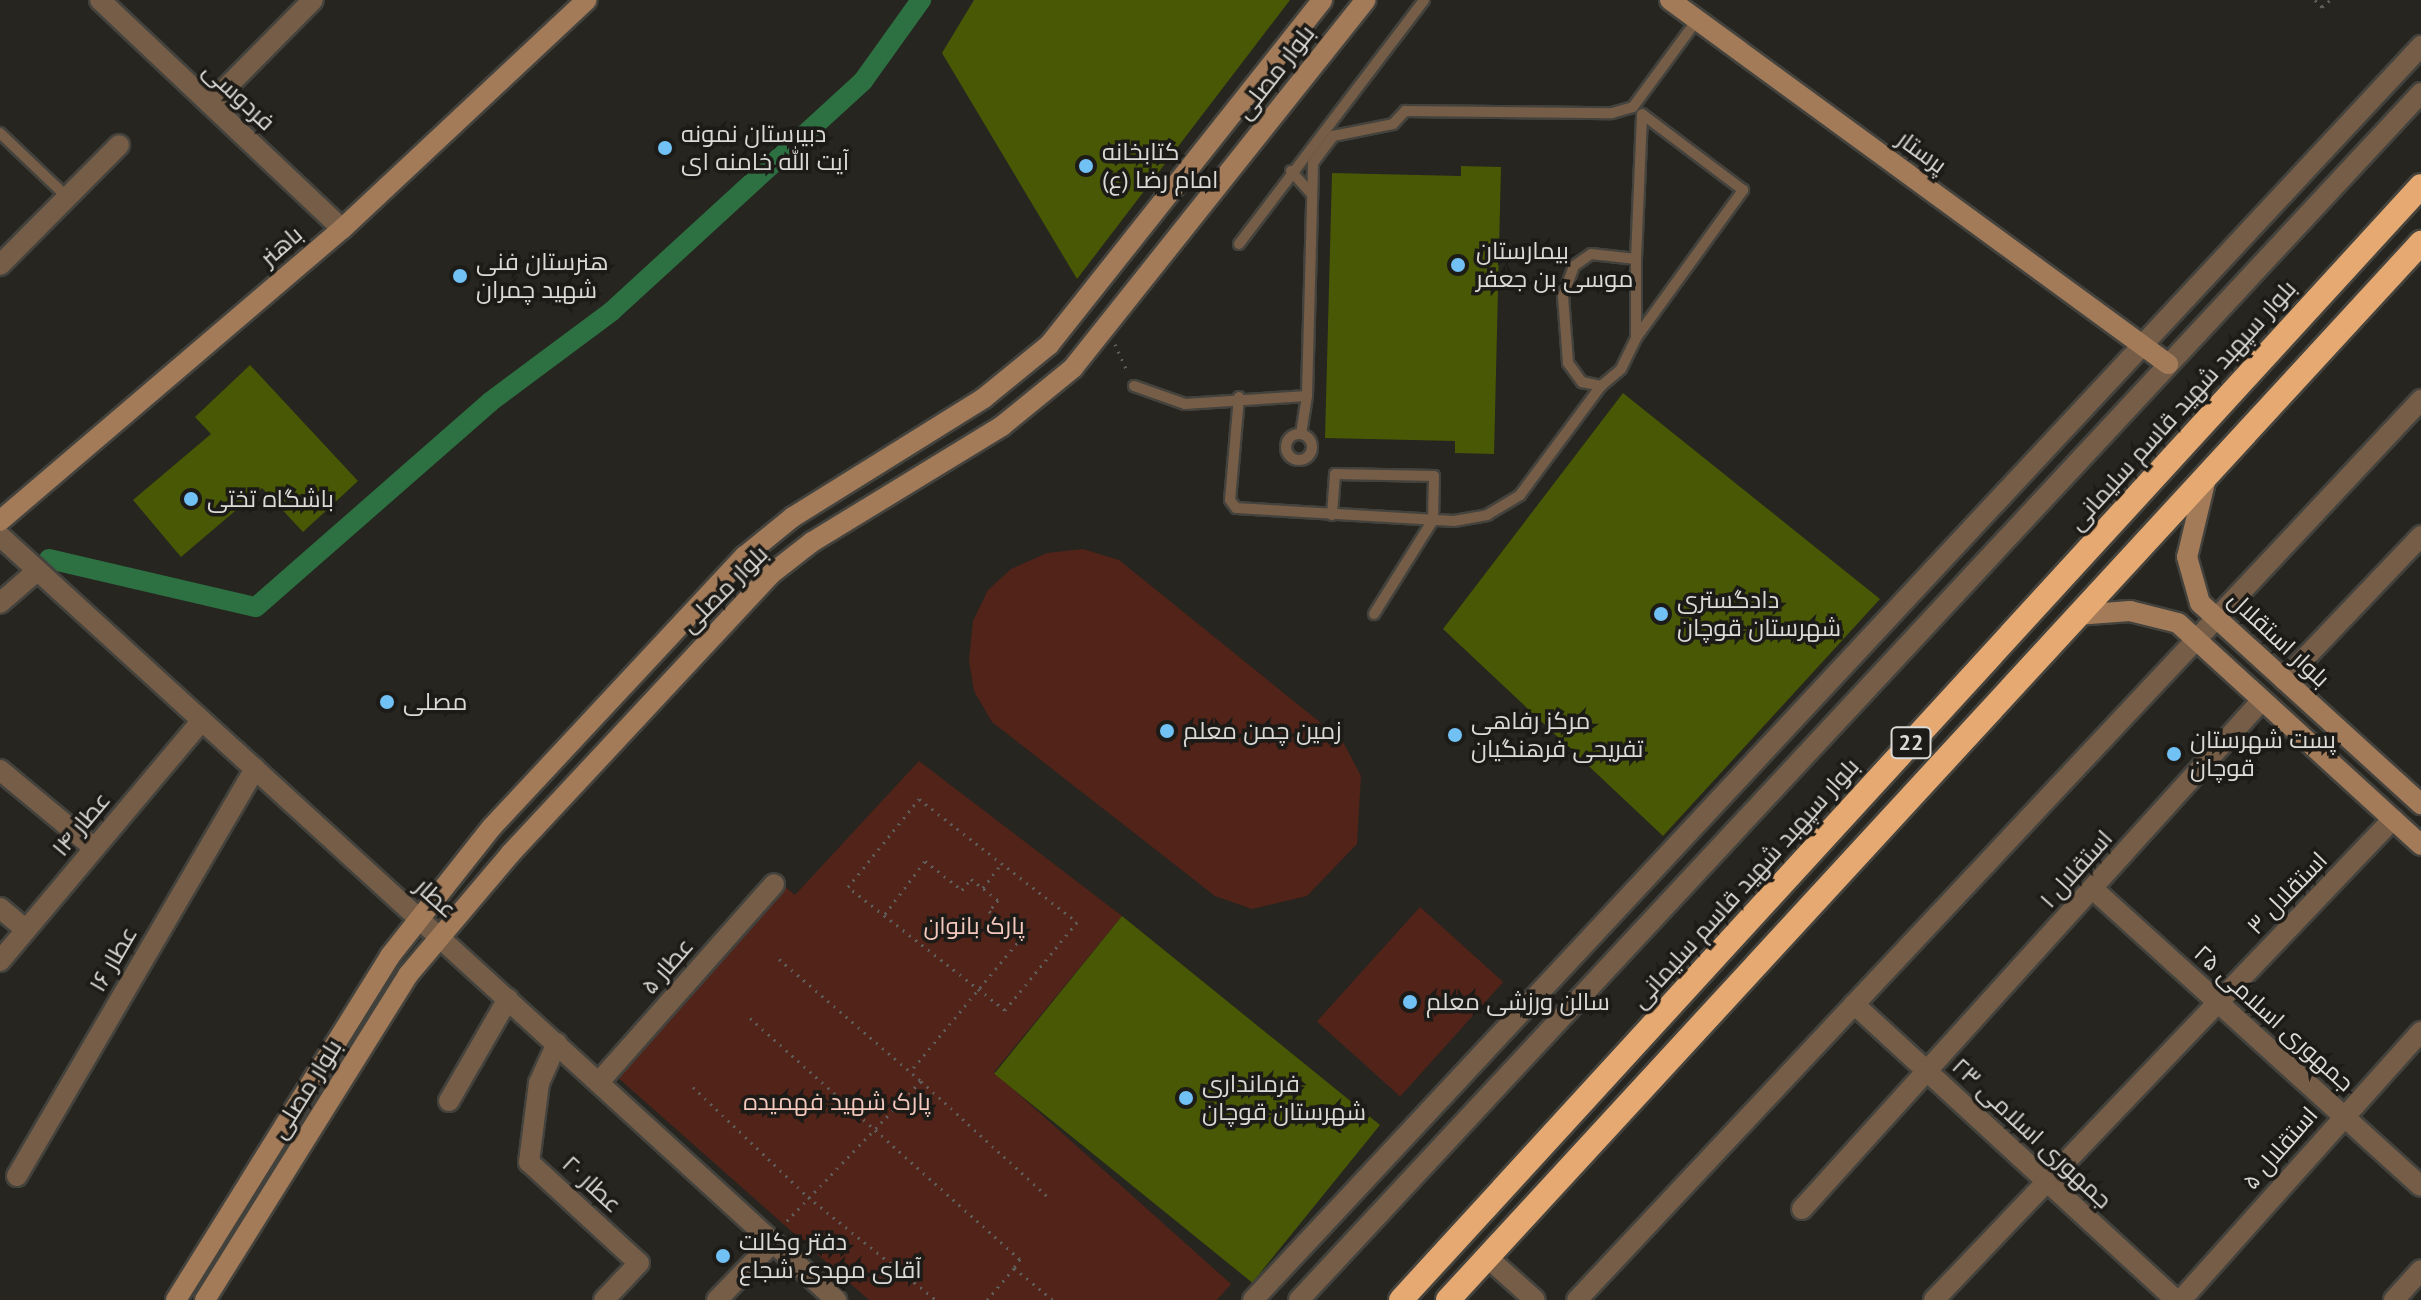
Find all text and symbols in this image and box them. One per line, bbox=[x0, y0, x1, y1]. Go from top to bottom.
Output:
street label: بلوار مصلی bbox=[1229, 19, 1321, 125]
street label: فردوسی bbox=[197, 56, 281, 136]
place label: دبیرستان نمونه آیت الله خامنه ای bbox=[681, 120, 849, 176]
street label: پرستار bbox=[1892, 125, 1952, 179]
place label: کتابخانه امام رضا (ع) bbox=[1102, 138, 1219, 194]
marker: دبیرستان نمونه آیت الله خامنه ای bbox=[656, 139, 674, 157]
marker: کتابخانه امام رضا (ع) bbox=[1077, 157, 1095, 175]
street label: باهنر bbox=[254, 220, 308, 272]
place label: بیمارستان موسی بن جعفر bbox=[1476, 237, 1633, 293]
place label: هنرستان فنی شهید چمران bbox=[476, 248, 609, 304]
marker: بیمارستان موسی بن جعفر bbox=[1447, 254, 1469, 276]
marker: هنرستان فنی شهید چمران bbox=[451, 267, 469, 285]
street label: بلوار سپهبد شهید قاسم سلیمانی bbox=[2062, 274, 2302, 536]
place label: باشگاه تختی bbox=[207, 485, 334, 513]
marker: باشگاه تختی bbox=[182, 490, 200, 508]
street label: بلوار مصلی bbox=[674, 539, 774, 639]
street label: بلوار استقلال bbox=[2223, 585, 2335, 693]
place label: دادگستری شهرستان قوچان bbox=[1677, 586, 1841, 642]
marker: دادگستری شهرستان قوچان bbox=[1652, 605, 1670, 623]
place label: مصلی bbox=[403, 688, 467, 716]
marker: مصلی bbox=[378, 693, 396, 711]
place label: مرکز رفاهی تفریحی فرهنگیان bbox=[1471, 707, 1643, 763]
place label: زمین چمن معلم bbox=[1183, 717, 1342, 745]
marker: زمین چمن معلم bbox=[1158, 722, 1176, 740]
road number: 22 bbox=[1889, 725, 1933, 761]
marker: مرکز رفاهی تفریحی فرهنگیان bbox=[1446, 726, 1464, 744]
place label: پست شهرستان قوچان bbox=[2190, 726, 2336, 782]
marker: پست شهرستان قوچان bbox=[2165, 745, 2183, 763]
street label: بلوار سپهبد شهید قاسم سلیمانی bbox=[1625, 752, 1865, 1014]
street label: عطار ۱۴ bbox=[46, 786, 116, 862]
street label: استقلال ۱ bbox=[2034, 824, 2118, 914]
street label: استقلال ۳ bbox=[2241, 846, 2333, 940]
street label: عطار bbox=[409, 872, 463, 924]
park label: پارک بانوان bbox=[923, 912, 1025, 940]
street label: عطار ۱۶ bbox=[83, 921, 143, 997]
street label: عطار ۵ bbox=[635, 932, 699, 1000]
street label: جمهوری اسلامی ۲۵ bbox=[2188, 939, 2360, 1097]
place label: سالن ورزشی معلم bbox=[1426, 988, 1610, 1016]
marker: سالن ورزشی معلم bbox=[1401, 993, 1419, 1011]
street label: بلوار مصلی bbox=[264, 1034, 348, 1144]
street label: جمهوری اسلامی ۲۳ bbox=[1946, 1052, 2118, 1214]
place label: فرمانداری شهرستان قوچان bbox=[1202, 1070, 1366, 1126]
park label: پارک شهید فهمیده bbox=[743, 1088, 931, 1116]
marker: فرمانداری شهرستان قوچان bbox=[1177, 1089, 1195, 1107]
street label: استقلال ۵ bbox=[2236, 1101, 2324, 1195]
street label: عطار ۲۰ bbox=[556, 1149, 628, 1219]
place label: دفتر وکالت آقای مهدی شجاع bbox=[739, 1228, 922, 1284]
marker: دفتر وکالت آقای مهدی شجاع bbox=[714, 1247, 732, 1265]

